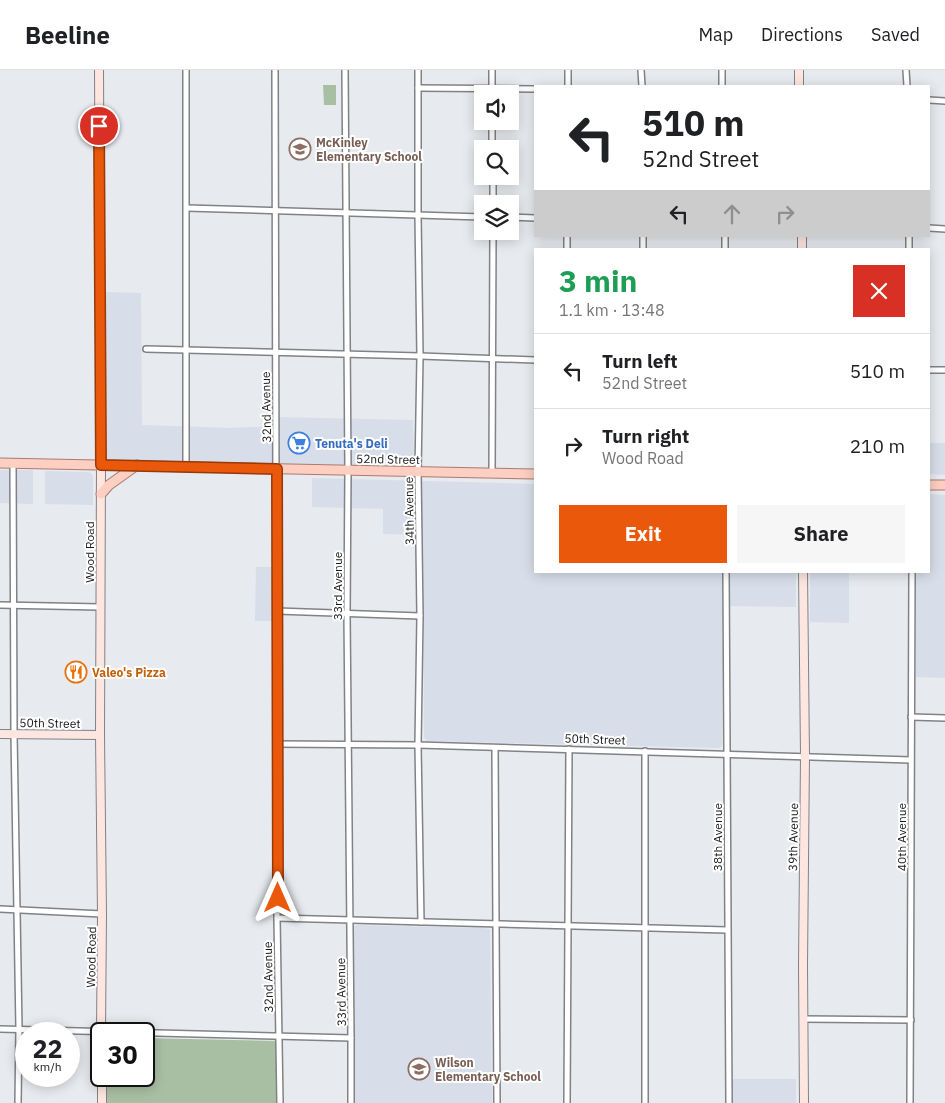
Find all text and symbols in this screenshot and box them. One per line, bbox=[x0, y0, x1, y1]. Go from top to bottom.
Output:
text: Beeline bbox=[25, 19, 110, 51]
text: Map bbox=[698, 23, 733, 46]
text: Directions bbox=[761, 23, 843, 46]
text: Saved bbox=[871, 23, 920, 46]
map controls bbox=[474, 85, 519, 240]
button: sound bbox=[474, 85, 519, 130]
text: 510 m bbox=[642, 100, 745, 146]
pin bbox=[78, 105, 120, 147]
icon: left bbox=[559, 105, 624, 170]
icon: arrive bbox=[85, 112, 113, 140]
place label: McKinley Elementary School bbox=[316, 135, 422, 164]
school or university icon: McKinley Elementary School bbox=[288, 137, 312, 161]
button: search bbox=[474, 140, 519, 185]
text: 52nd Street bbox=[642, 144, 759, 173]
button: layers bbox=[474, 195, 519, 240]
icon: left bbox=[665, 200, 693, 228]
icon: ahead bbox=[718, 200, 746, 228]
icon: right bbox=[771, 200, 799, 228]
text: 3 min bbox=[559, 261, 637, 300]
button: close bbox=[853, 265, 905, 317]
text: 1.1 km · 13:48 bbox=[559, 300, 665, 320]
text: Turn left bbox=[602, 349, 678, 373]
icon: left bbox=[559, 357, 587, 385]
text: 510 m bbox=[850, 359, 905, 383]
street label: 32nd Avenue bbox=[258, 371, 274, 443]
text: 52nd Street bbox=[602, 373, 687, 393]
text: Turn right bbox=[602, 424, 689, 448]
supermarket icon: Tenuta's Deli bbox=[287, 431, 311, 455]
icon: right bbox=[559, 432, 587, 460]
text: 210 m bbox=[850, 434, 905, 458]
place label: Tenuta's Deli bbox=[315, 436, 388, 451]
text: Wood Road bbox=[602, 448, 684, 468]
street label: 52nd Street bbox=[356, 451, 420, 467]
street label: 34th Avenue bbox=[401, 476, 417, 545]
button: Exit bbox=[559, 505, 727, 563]
button: Share bbox=[737, 505, 905, 563]
street label: Wood Road bbox=[82, 521, 97, 583]
street label: 33rd Avenue bbox=[330, 551, 345, 620]
restaurant icon: Valeo's Pizza bbox=[64, 660, 88, 684]
place label: Valeo's Pizza bbox=[92, 665, 166, 680]
street label: 50th Street bbox=[19, 715, 81, 731]
street label: 50th Street bbox=[564, 730, 626, 748]
street label: 38th Avenue bbox=[710, 802, 725, 871]
street label: 39th Avenue bbox=[785, 802, 801, 871]
street label: 40th Avenue bbox=[894, 802, 909, 871]
position arrow bbox=[251, 871, 303, 923]
street label: Wood Road bbox=[83, 926, 99, 988]
street label: 32nd Avenue bbox=[260, 941, 276, 1013]
street label: 33rd Avenue bbox=[333, 957, 349, 1026]
speed limit sign: 30 bbox=[90, 1022, 155, 1087]
text: 22 bbox=[32, 1032, 63, 1065]
place label: Wilson Elementary School bbox=[435, 1055, 541, 1084]
school or university icon: Wilson Elementary School bbox=[407, 1057, 431, 1081]
text: km/h bbox=[33, 1059, 62, 1074]

